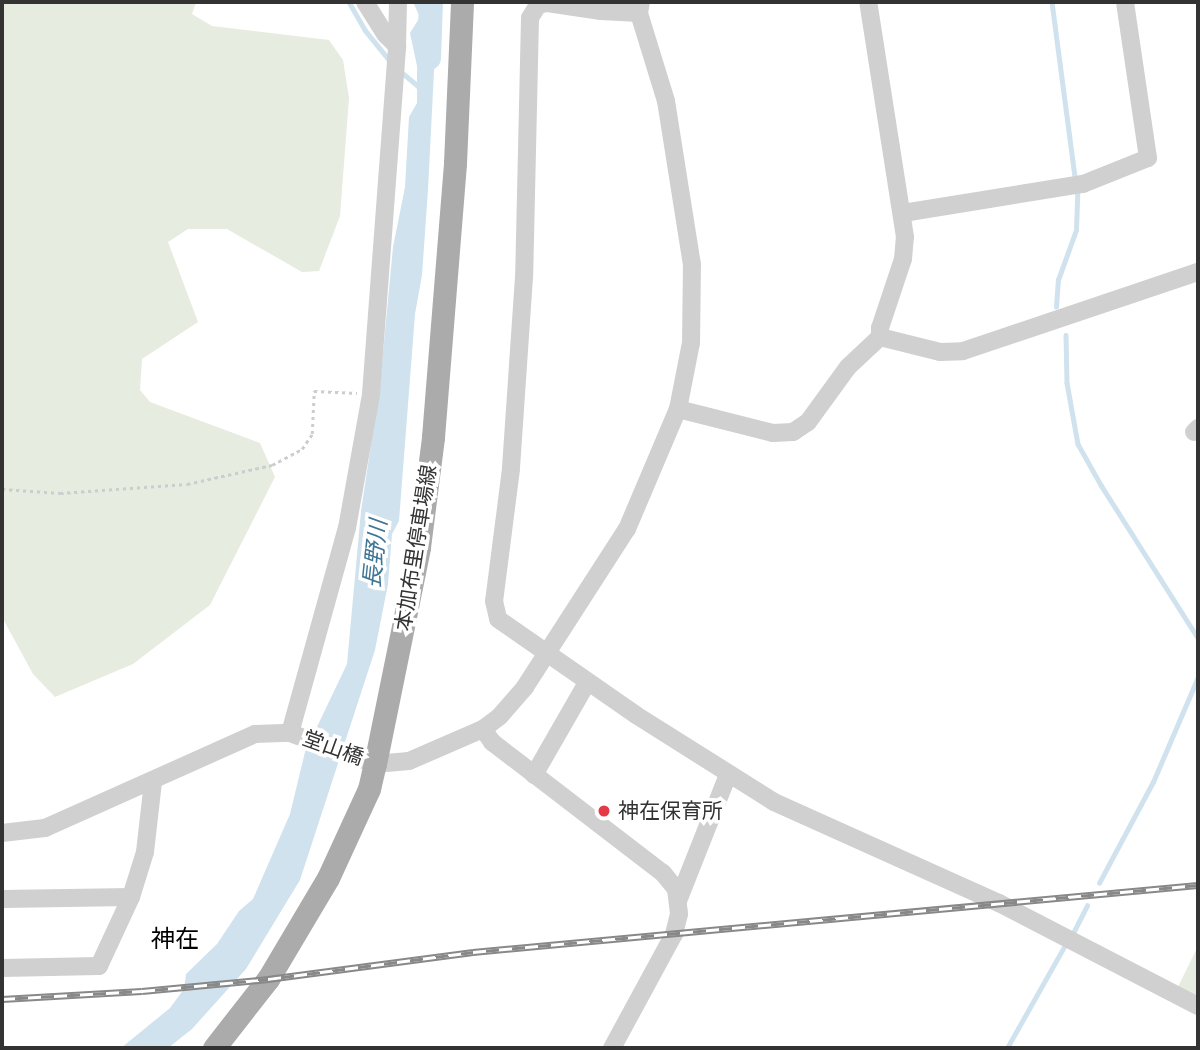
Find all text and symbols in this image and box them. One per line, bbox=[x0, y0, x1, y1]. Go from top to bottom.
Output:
street label: 本加布里停車場線 bbox=[390, 463, 442, 633]
water label: 長野川 bbox=[359, 518, 393, 590]
street label: 堂山橋 bbox=[299, 725, 367, 771]
place label: 神在保育所 bbox=[618, 798, 723, 824]
marker: 神在保育所 bbox=[596, 803, 612, 819]
district label: 神在 bbox=[151, 926, 199, 954]

